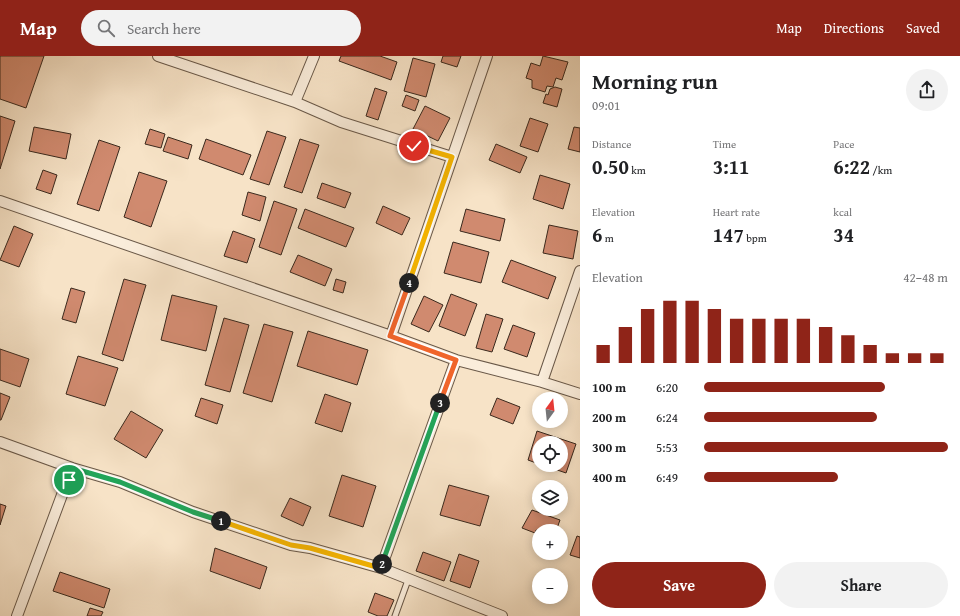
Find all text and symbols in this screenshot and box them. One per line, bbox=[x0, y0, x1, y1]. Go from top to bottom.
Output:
search box bbox=[81, 10, 361, 46]
text: Map bbox=[20, 14, 57, 42]
icon: search bbox=[95, 17, 117, 39]
text: Search here bbox=[127, 18, 201, 39]
text: Map bbox=[776, 18, 802, 38]
text: Directions bbox=[824, 18, 884, 38]
text: Saved bbox=[906, 18, 940, 38]
text: Morning run bbox=[592, 65, 718, 97]
button: share bbox=[906, 69, 948, 111]
text: 09:01 bbox=[592, 96, 620, 115]
pin bbox=[397, 129, 431, 163]
icon: check bbox=[403, 135, 425, 157]
text: Distance bbox=[592, 136, 631, 152]
text: Time bbox=[713, 136, 736, 152]
text: Pace bbox=[833, 136, 854, 152]
text: 0.50 bbox=[592, 152, 629, 181]
text: 3:11 bbox=[713, 152, 749, 181]
text: 6:22 bbox=[833, 152, 870, 181]
text: km bbox=[629, 162, 646, 178]
text: /km bbox=[870, 162, 892, 178]
text: Elevation bbox=[592, 204, 635, 220]
text: Heart rate bbox=[713, 204, 760, 220]
text: kcal bbox=[833, 204, 852, 220]
text: 6 bbox=[592, 220, 602, 249]
text: 147 bbox=[713, 220, 744, 249]
text: 34 bbox=[833, 220, 854, 249]
text: m bbox=[602, 230, 614, 246]
text: bpm bbox=[744, 230, 767, 246]
text: Elevation bbox=[592, 268, 643, 287]
text: 42–48 m bbox=[903, 268, 948, 287]
pin: 4 bbox=[399, 273, 419, 293]
text: 4 bbox=[406, 275, 412, 291]
text: 100 m bbox=[592, 378, 626, 397]
text: 6:20 bbox=[656, 378, 678, 397]
north arrow bbox=[532, 392, 568, 428]
map controls bbox=[532, 392, 568, 604]
pin: 3 bbox=[430, 393, 450, 413]
text: 3 bbox=[437, 395, 443, 411]
text: 200 m bbox=[592, 408, 626, 427]
text: 6:24 bbox=[656, 408, 678, 427]
button: locate bbox=[532, 436, 568, 472]
text: 300 m bbox=[592, 438, 626, 457]
text: 5:53 bbox=[656, 438, 678, 457]
pin bbox=[52, 463, 86, 497]
text: 400 m bbox=[592, 468, 626, 487]
text: 6:49 bbox=[656, 468, 678, 487]
icon: arrive bbox=[58, 469, 80, 491]
button: layers bbox=[532, 480, 568, 516]
pin: 1 bbox=[211, 511, 231, 531]
text: 1 bbox=[218, 513, 224, 529]
button: + bbox=[532, 524, 568, 560]
pin: 2 bbox=[372, 554, 392, 574]
text: 2 bbox=[379, 556, 385, 572]
button: Save bbox=[592, 562, 766, 608]
button: Share bbox=[774, 562, 948, 608]
button: − bbox=[532, 568, 568, 604]

